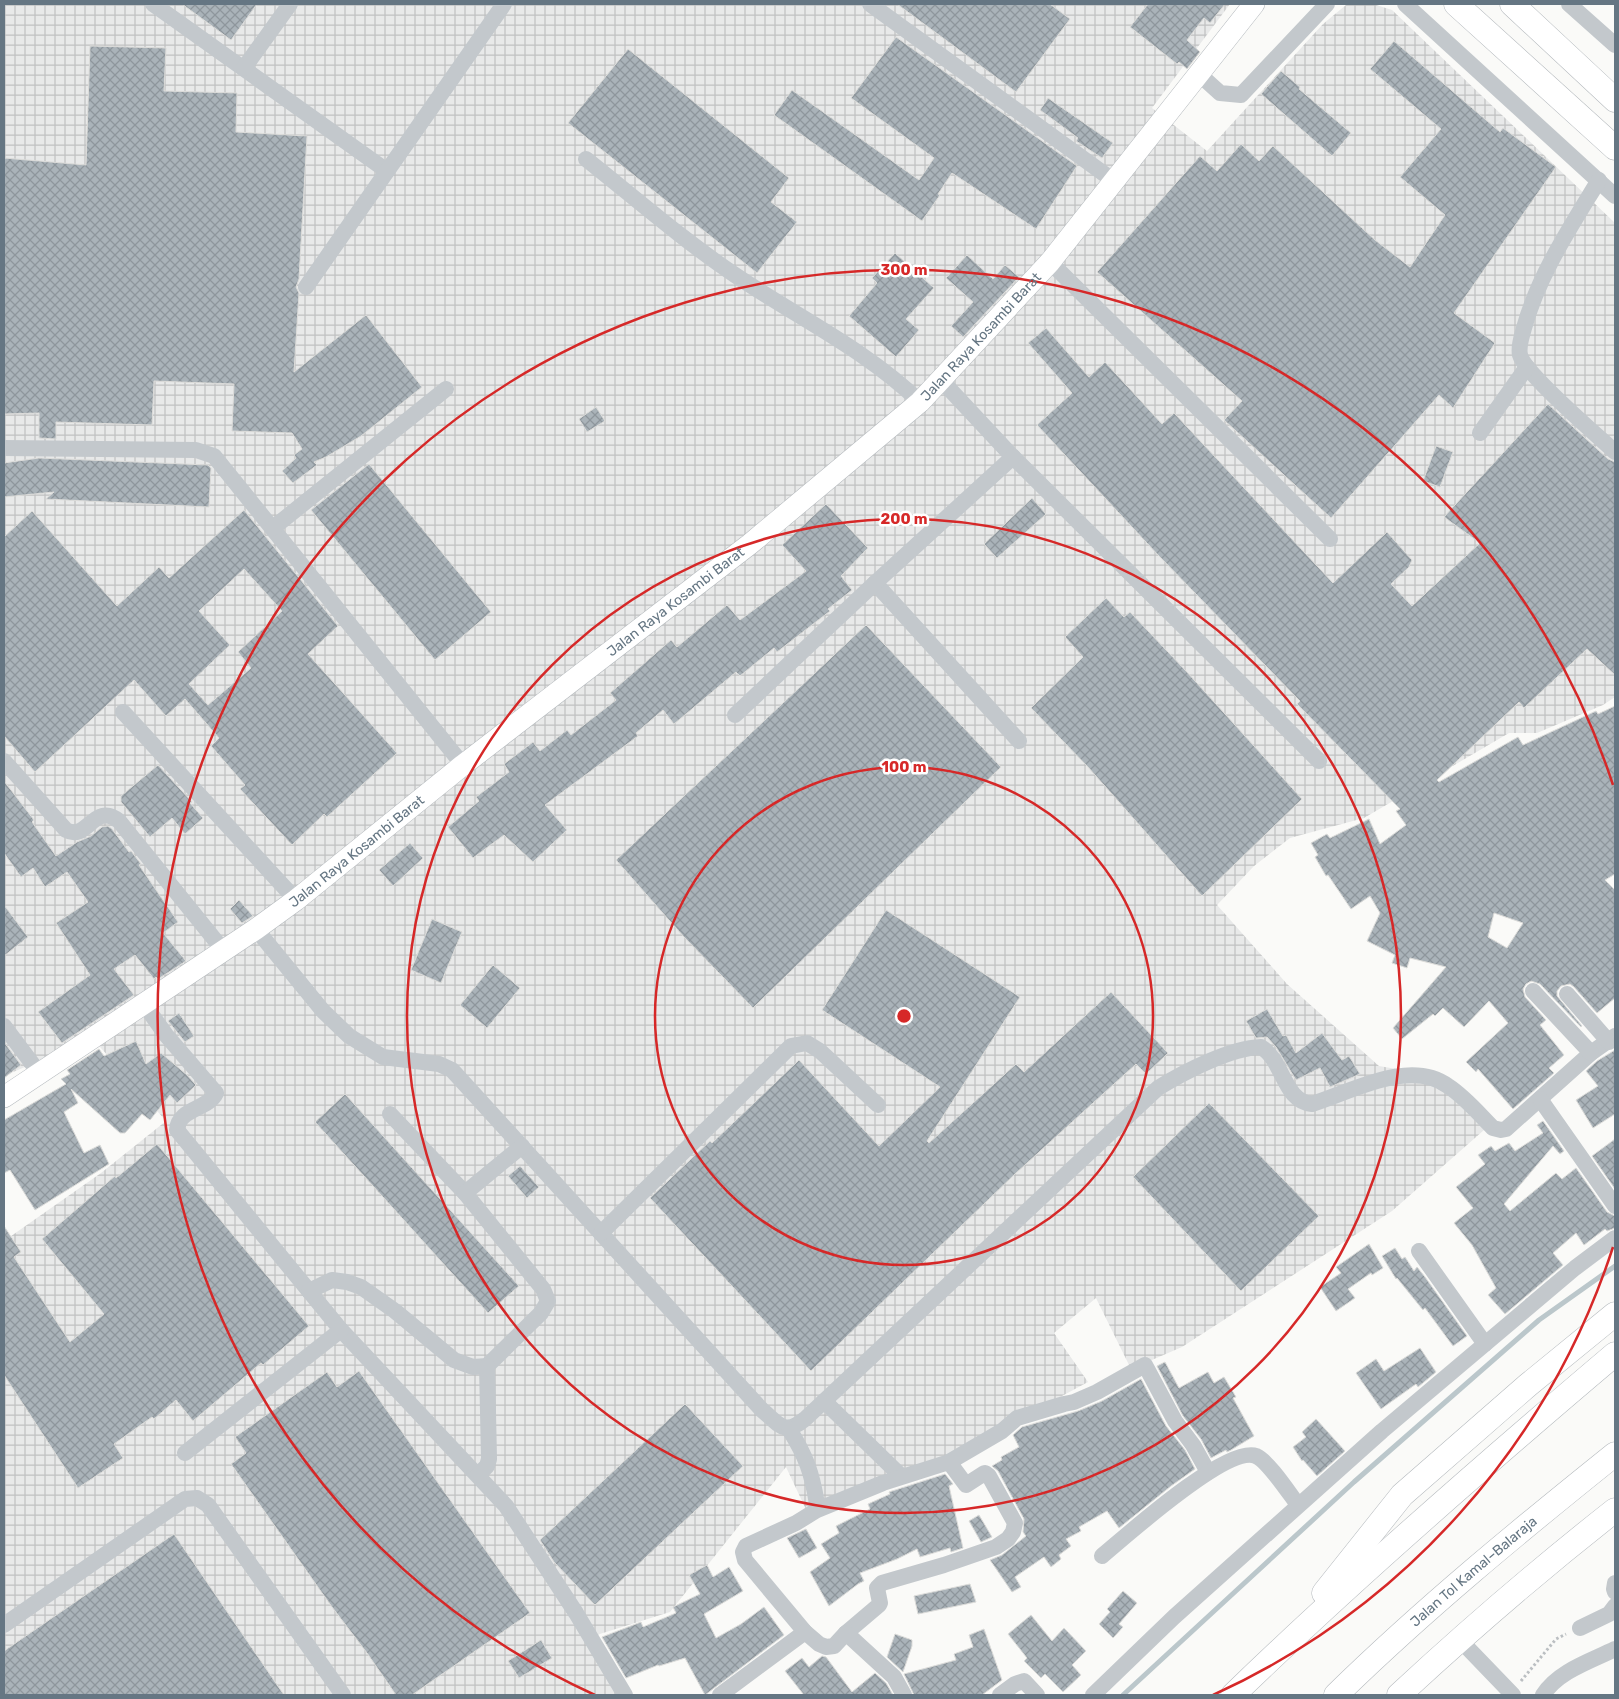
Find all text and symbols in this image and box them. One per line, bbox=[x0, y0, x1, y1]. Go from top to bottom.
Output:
text: 300 m bbox=[880, 261, 928, 279]
street label: Jalan Raya Kosambi Barat bbox=[917, 269, 1045, 405]
text: 200 m bbox=[880, 510, 928, 528]
street label: Jalan Raya Kosambi Barat bbox=[603, 543, 748, 660]
text: 100 m bbox=[882, 758, 926, 776]
street label: Jalan Raya Kosambi Barat bbox=[286, 791, 428, 911]
centre of rings bbox=[895, 1007, 913, 1025]
street label: Jalan Tol Kamal–Balaraja bbox=[1407, 1513, 1541, 1630]

